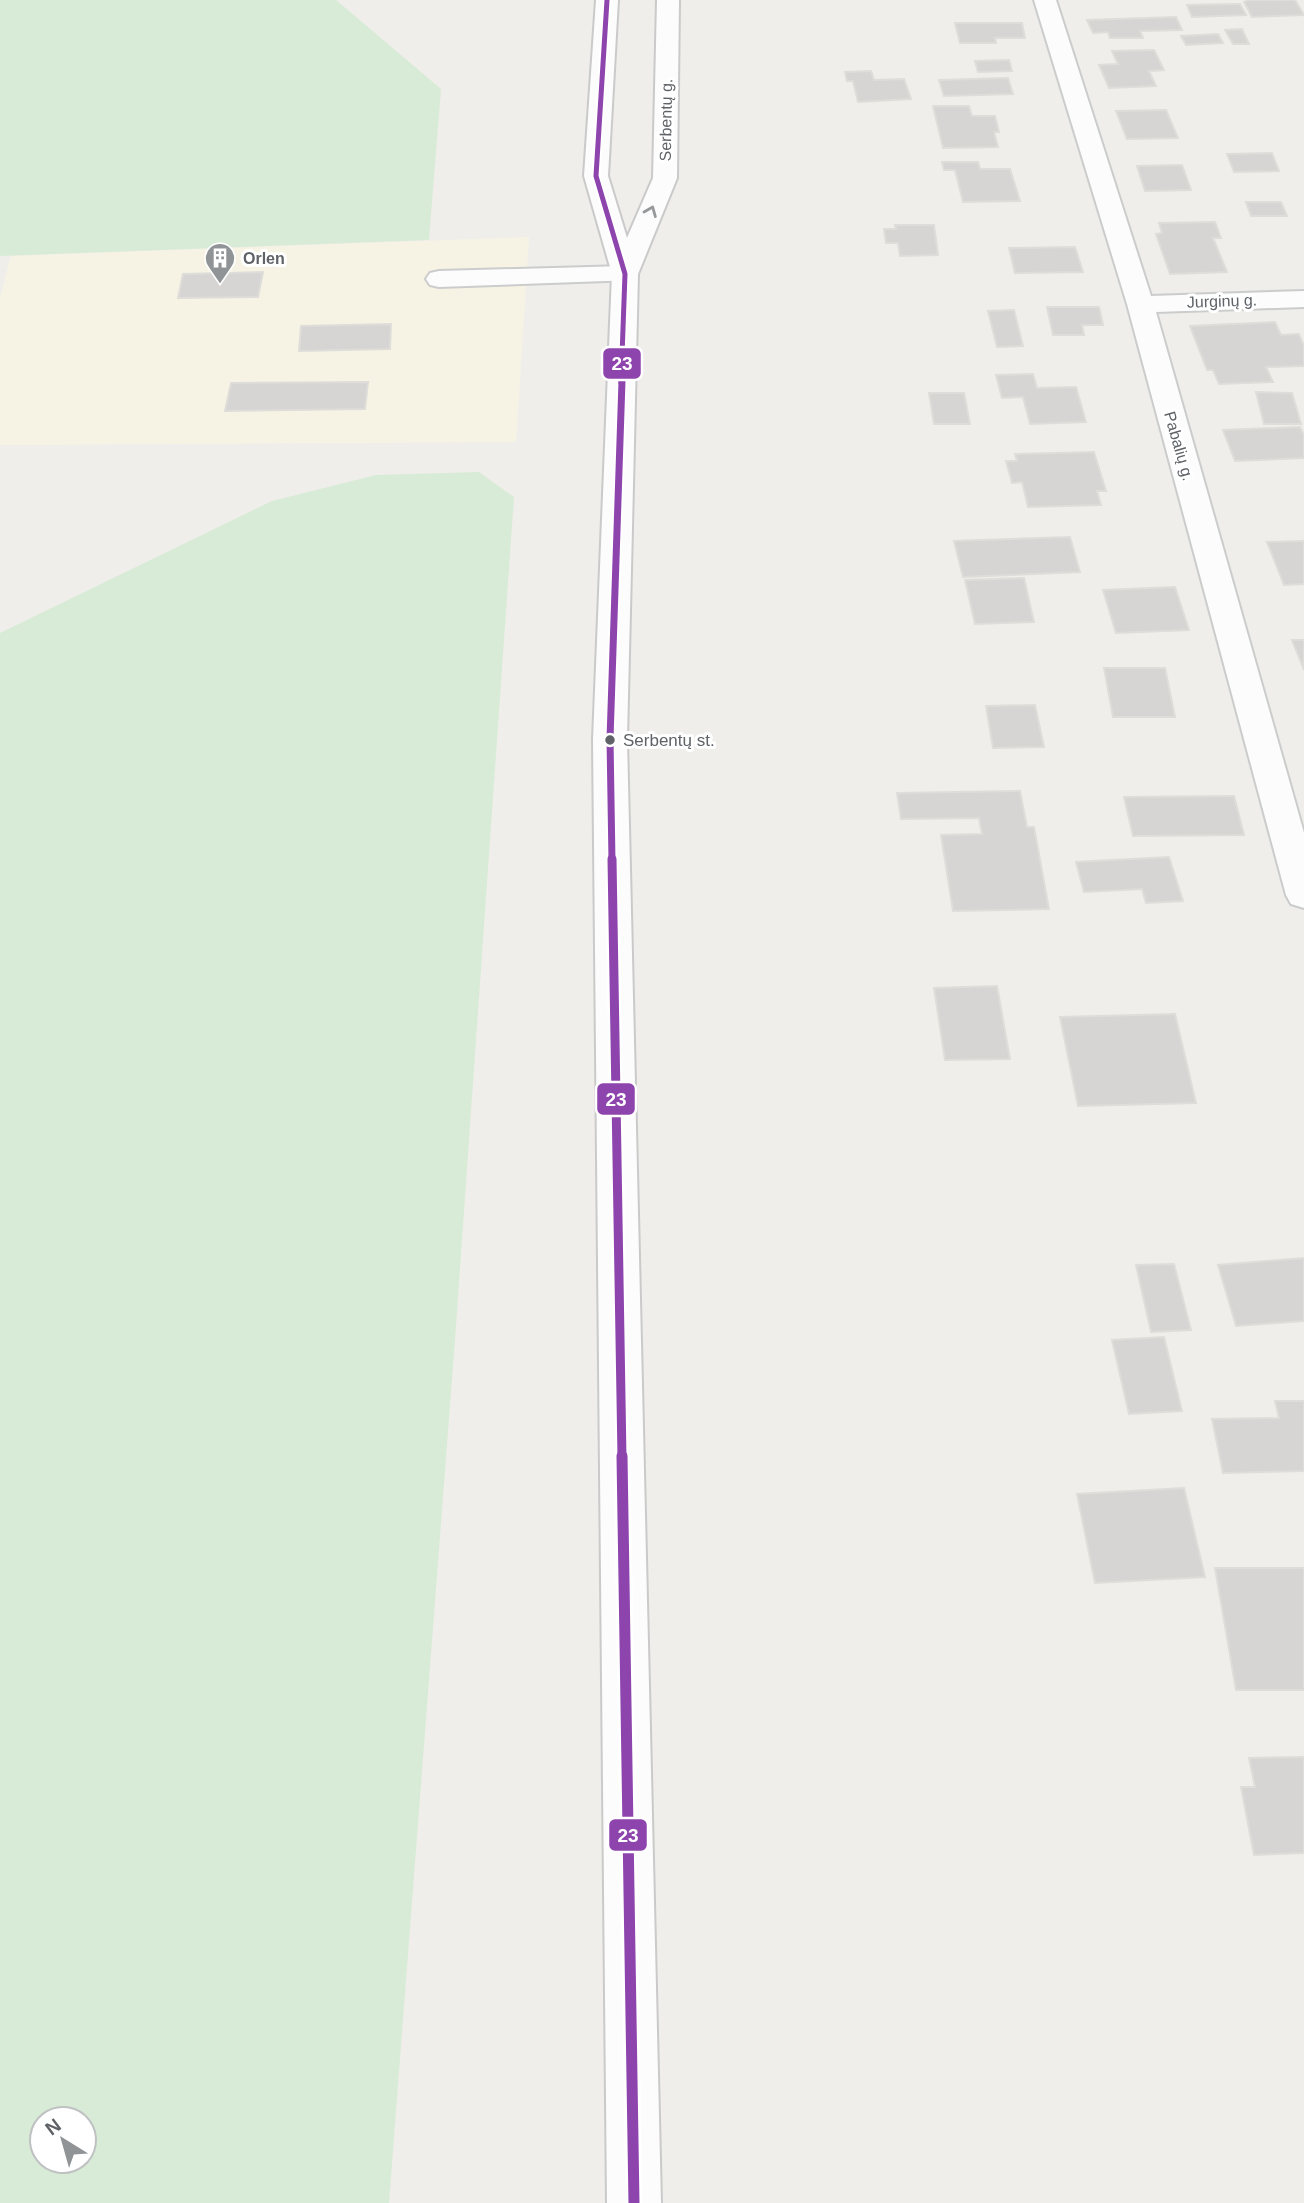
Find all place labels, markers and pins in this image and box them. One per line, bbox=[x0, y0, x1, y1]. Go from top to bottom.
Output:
building icon: Orlen bbox=[203, 241, 237, 285]
place label: Orlen bbox=[243, 250, 285, 267]
place label: Serbentų st. bbox=[623, 731, 715, 750]
marker: Serbentų st. bbox=[603, 733, 617, 747]

